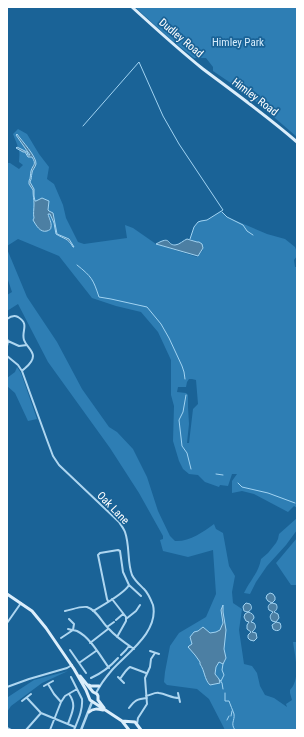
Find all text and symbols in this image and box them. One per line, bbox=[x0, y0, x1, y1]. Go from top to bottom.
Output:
street label: Dudley Road bbox=[156, 16, 206, 60]
park label: Himley Park bbox=[212, 36, 264, 49]
street label: Himley Road bbox=[229, 75, 281, 119]
street label: Oak Lane bbox=[94, 489, 132, 527]

